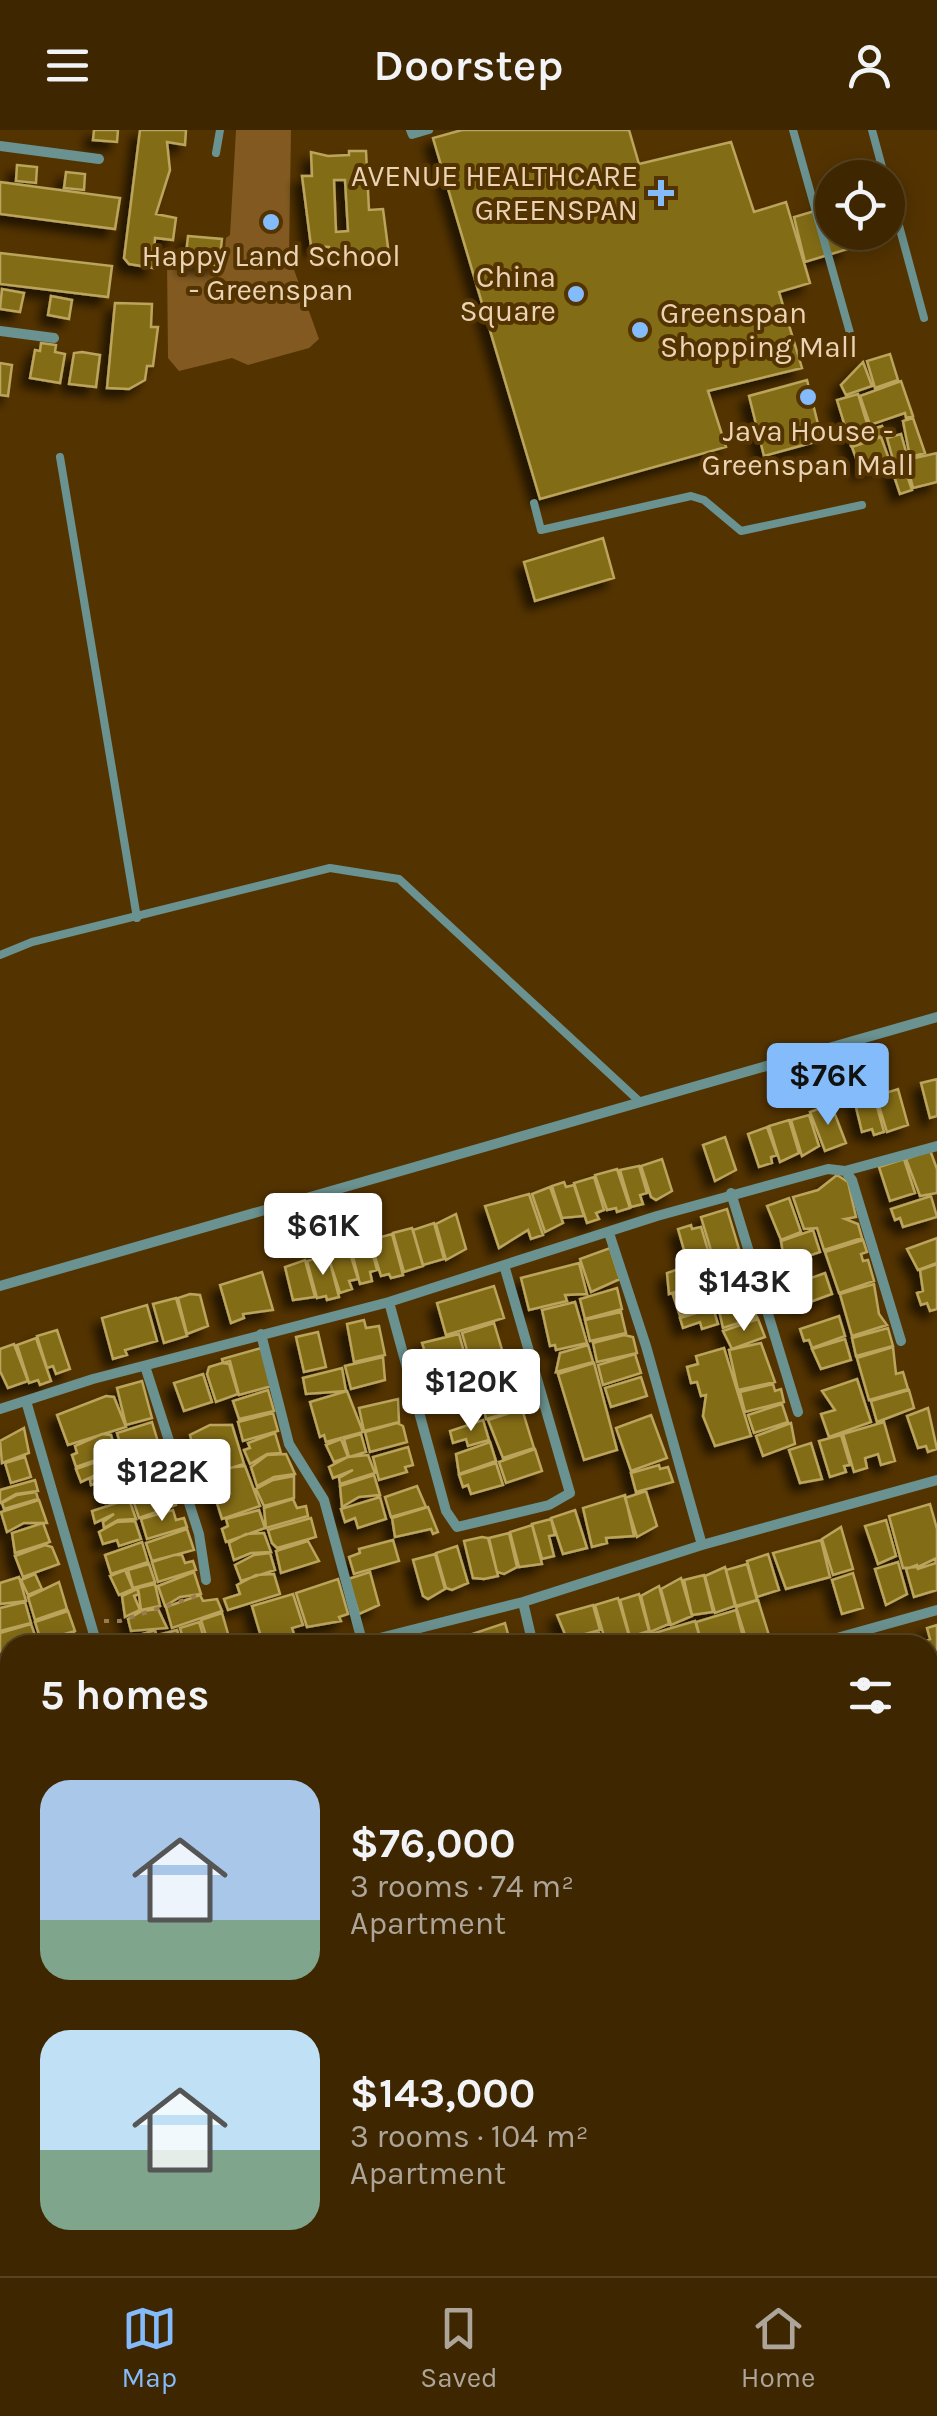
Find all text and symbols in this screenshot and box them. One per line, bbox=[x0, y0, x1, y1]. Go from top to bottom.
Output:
icon: menu bbox=[40, 38, 95, 93]
icon: person bbox=[842, 38, 897, 93]
text: Doorstep bbox=[373, 39, 564, 91]
place label: AVENUE HEALTHCARE GREENSPAN bbox=[351, 158, 638, 228]
map controls bbox=[815, 160, 905, 250]
button: locate bbox=[815, 160, 905, 250]
marker: AVENUE HEALTHCARE GREENSPAN bbox=[648, 180, 674, 206]
marker: Happy Land School - Greenspan bbox=[260, 211, 282, 233]
place label: Happy Land School - Greenspan bbox=[141, 238, 401, 308]
place label: China Square bbox=[459, 259, 556, 329]
marker: China Square bbox=[565, 283, 587, 305]
place label: Greenspan Shopping Mall bbox=[660, 295, 858, 365]
marker: Greenspan Shopping Mall bbox=[629, 319, 651, 341]
marker: Java House - Greenspan Mall bbox=[797, 386, 819, 408]
place label: Java House - Greenspan Mall bbox=[702, 413, 914, 483]
pin: $76K bbox=[769, 1043, 887, 1128]
text: $76K bbox=[789, 1057, 867, 1094]
pin: $61K bbox=[264, 1193, 382, 1278]
text: $61K bbox=[286, 1207, 360, 1244]
pin: $143K bbox=[674, 1249, 814, 1334]
text: $143K bbox=[697, 1263, 791, 1300]
pin: $120K bbox=[401, 1349, 541, 1434]
text: $120K bbox=[424, 1363, 518, 1400]
pin: $122K bbox=[92, 1439, 232, 1524]
text: $122K bbox=[115, 1453, 209, 1490]
icon: filters bbox=[843, 1668, 898, 1723]
text: 5 homes bbox=[40, 1670, 209, 1720]
text: $76,000 bbox=[350, 1818, 516, 1868]
icon: home bbox=[120, 1820, 240, 1940]
text: 3 rooms · 74 m² bbox=[350, 1868, 574, 1905]
text: Apartment bbox=[350, 1905, 506, 1942]
text: $143,000 bbox=[350, 2068, 535, 2118]
icon: home bbox=[120, 2070, 240, 2190]
text: 3 rooms · 104 m² bbox=[350, 2118, 589, 2155]
text: Apartment bbox=[350, 2155, 506, 2192]
tab: Map bbox=[122, 2301, 177, 2394]
tab: Saved bbox=[420, 2301, 498, 2394]
tab: Home bbox=[741, 2301, 815, 2394]

